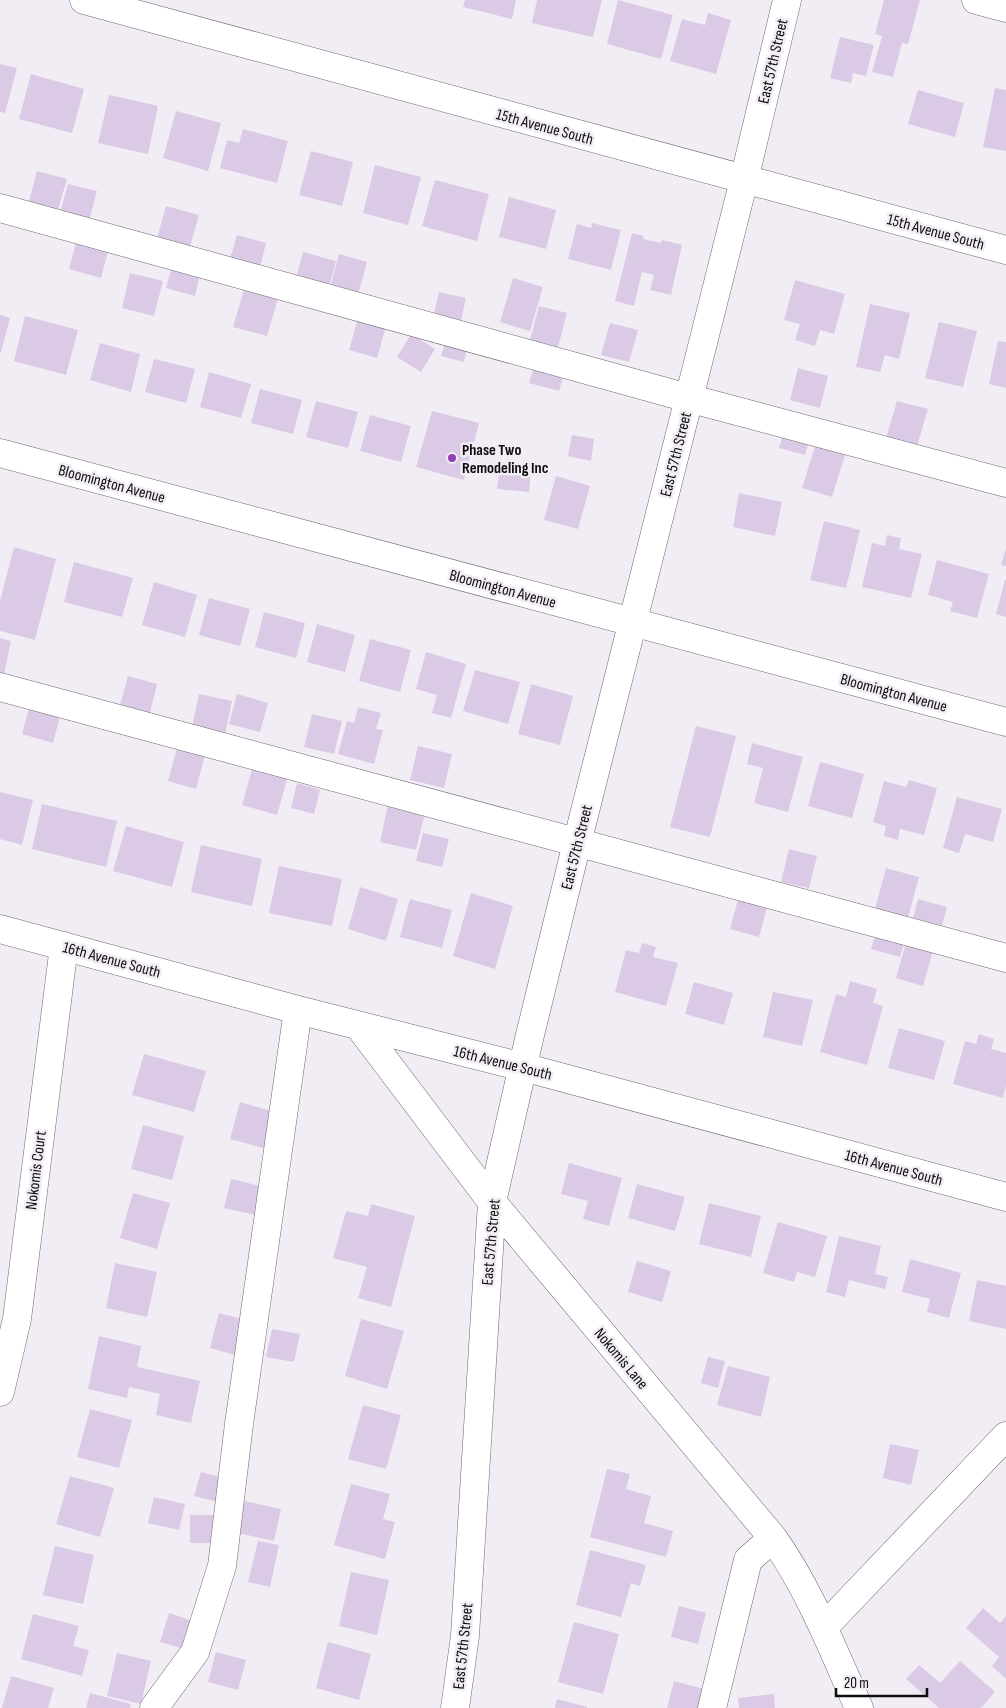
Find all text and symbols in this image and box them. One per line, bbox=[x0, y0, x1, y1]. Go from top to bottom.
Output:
street label: East 57th Street bbox=[754, 17, 792, 106]
street label: 15th Avenue South bbox=[494, 105, 595, 150]
street label: 15th Avenue South bbox=[885, 210, 986, 255]
street label: East 57th Street bbox=[657, 410, 696, 499]
place label: Phase Two Remodeling Inc bbox=[462, 441, 549, 478]
marker: Phase Two Remodeling Inc bbox=[446, 452, 458, 464]
street label: Bloomington Avenue bbox=[56, 461, 167, 508]
street label: Bloomington Avenue bbox=[447, 566, 558, 613]
street label: Bloomington Avenue bbox=[838, 670, 949, 717]
street label: East 57th Street bbox=[558, 803, 597, 892]
street label: 16th Avenue South bbox=[61, 938, 163, 983]
street label: 16th Avenue South bbox=[452, 1042, 554, 1085]
street label: Nokomis Court bbox=[22, 1129, 51, 1211]
street label: 16th Avenue South bbox=[843, 1146, 945, 1191]
street label: East 57th Street bbox=[478, 1198, 505, 1286]
street label: Nokomis Lane bbox=[590, 1324, 652, 1393]
street label: East 57th Street bbox=[450, 1602, 477, 1690]
scale bar bbox=[836, 1666, 927, 1698]
text: 20 m bbox=[844, 1674, 869, 1693]

